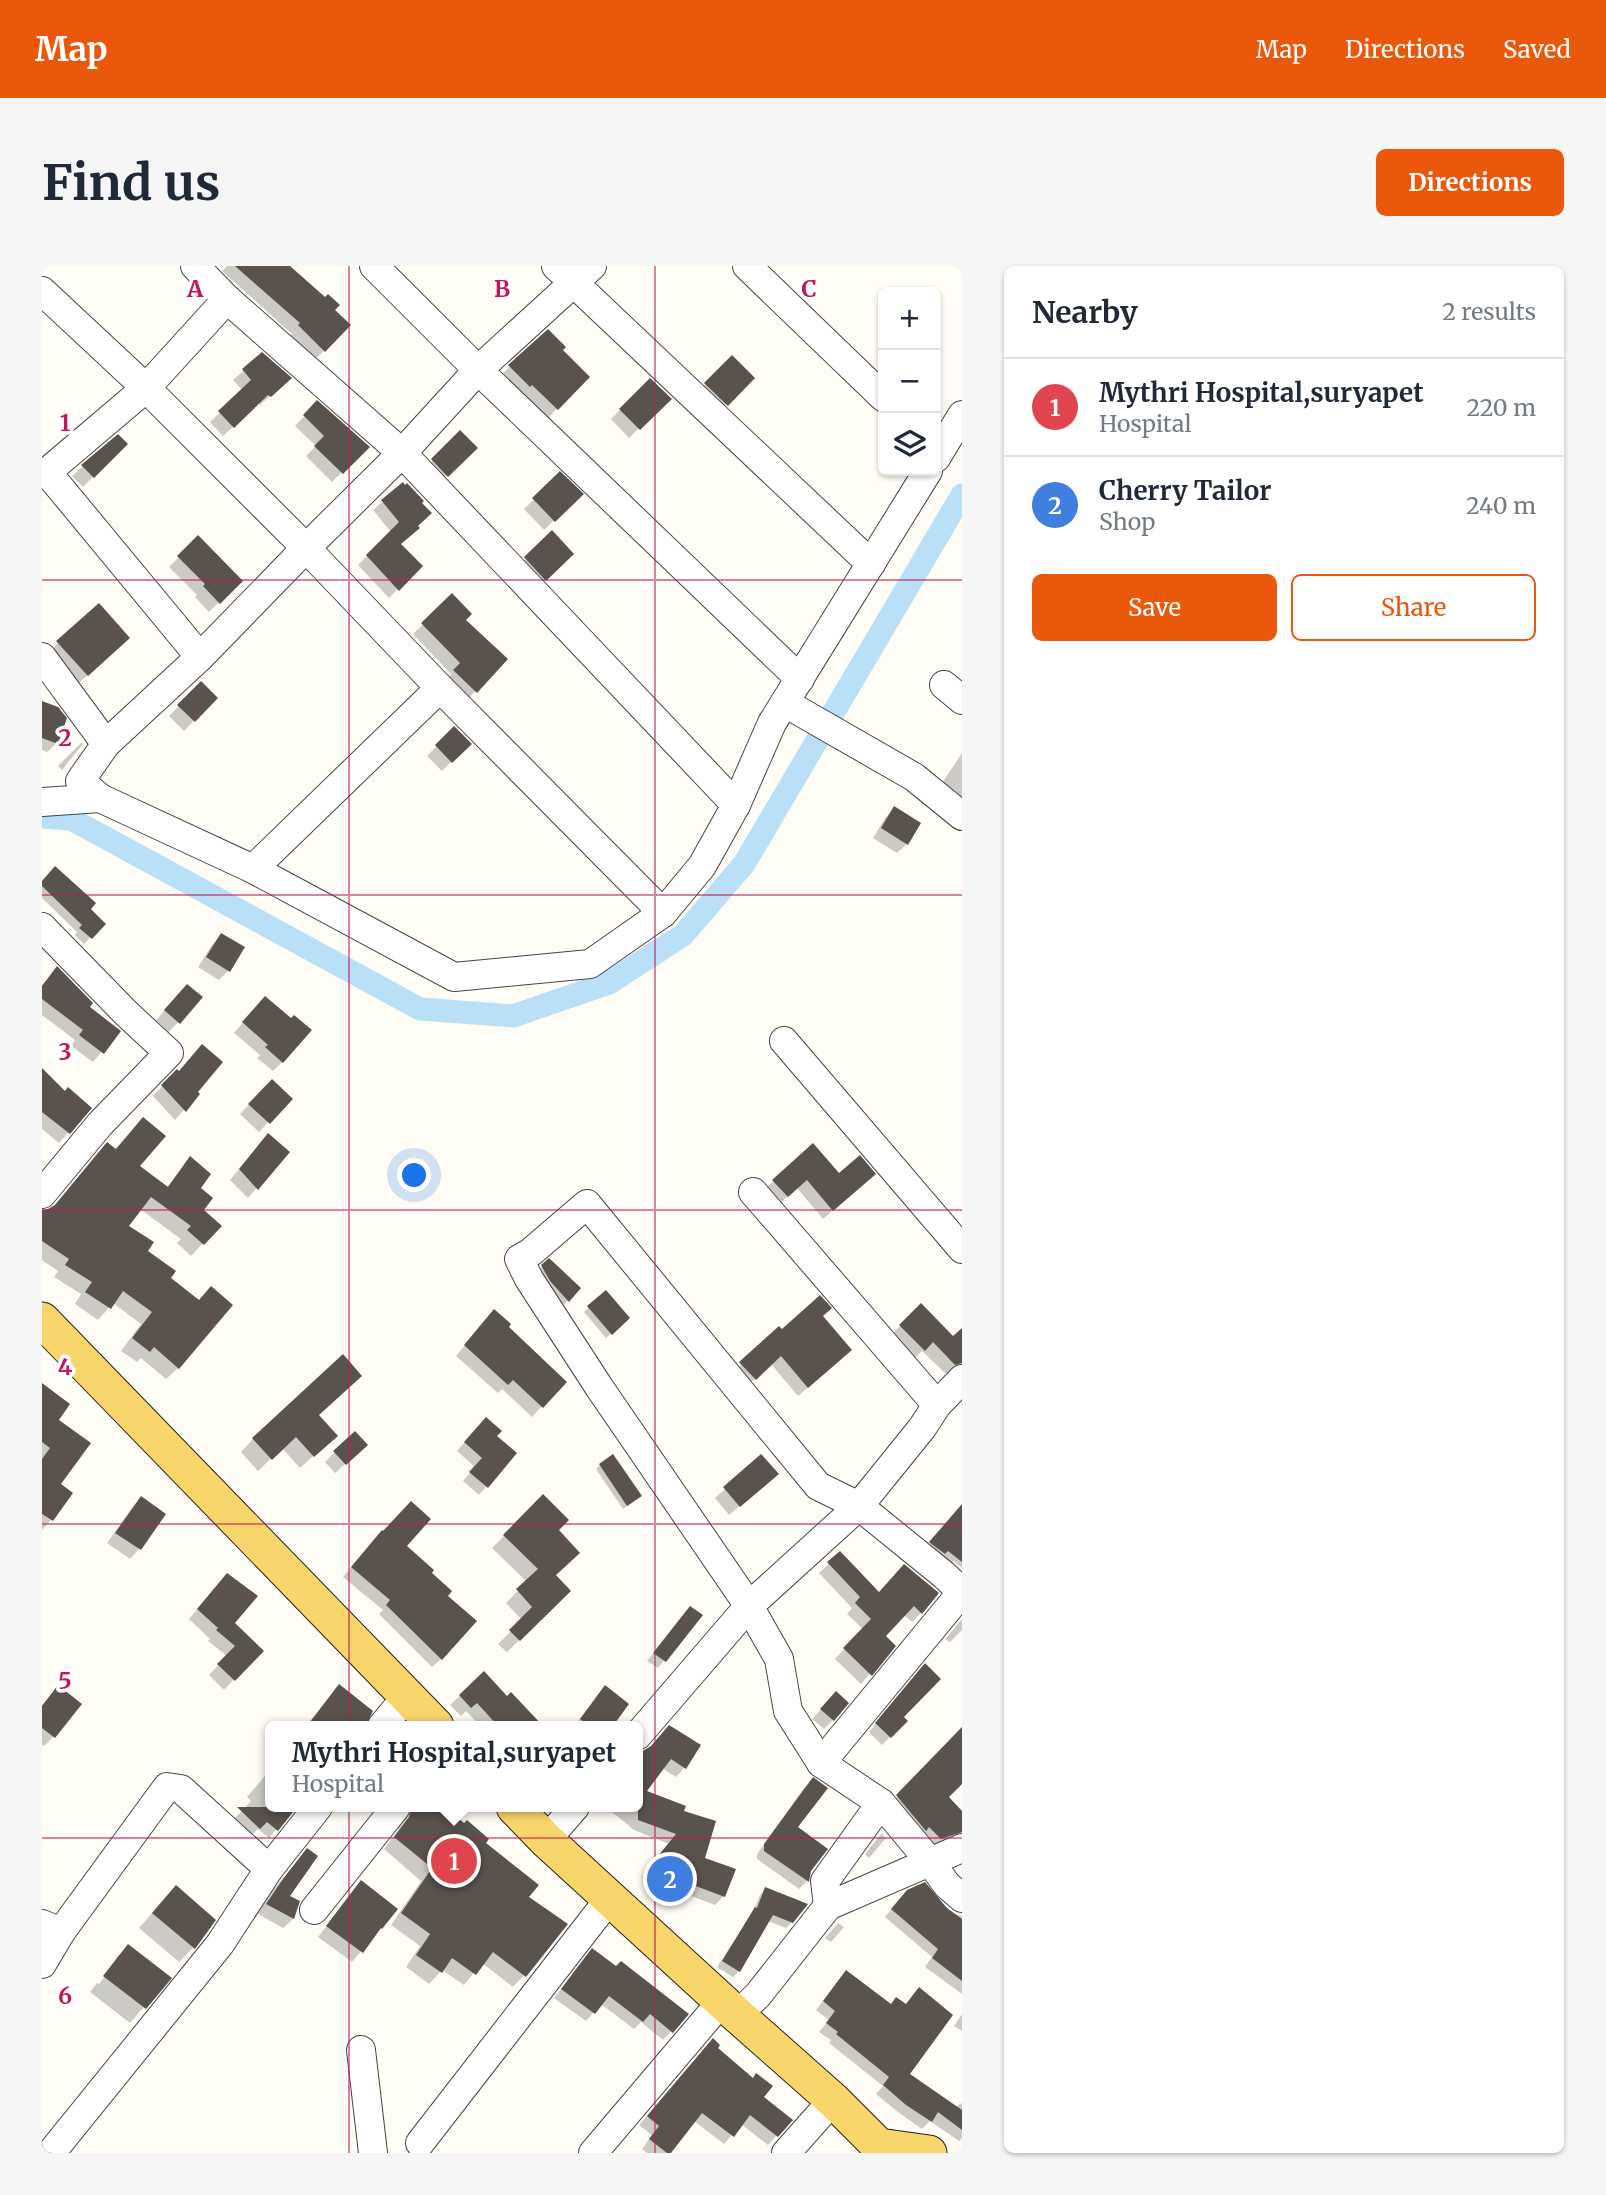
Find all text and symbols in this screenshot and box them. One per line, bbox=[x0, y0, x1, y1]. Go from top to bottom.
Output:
text: Map bbox=[35, 29, 108, 70]
text: Map bbox=[1256, 34, 1307, 65]
text: Directions bbox=[1345, 34, 1465, 65]
text: Saved bbox=[1503, 34, 1571, 65]
button: Directions bbox=[1376, 149, 1564, 216]
text: Find us bbox=[42, 152, 220, 213]
text: A bbox=[186, 274, 204, 303]
text: B bbox=[494, 274, 510, 303]
text: C bbox=[801, 274, 817, 303]
map controls bbox=[878, 287, 941, 476]
button: + bbox=[878, 287, 941, 350]
text: Nearby bbox=[1032, 293, 1138, 331]
text: 2 results bbox=[1442, 297, 1536, 326]
button: − bbox=[878, 350, 941, 413]
text: Mythri Hospital,suryapet bbox=[1099, 376, 1424, 409]
text: 1 bbox=[1050, 393, 1060, 422]
text: 220 m bbox=[1466, 393, 1536, 422]
text: 1 bbox=[60, 408, 71, 437]
text: Hospital bbox=[1099, 409, 1192, 438]
button: layers bbox=[878, 413, 941, 476]
text: Cherry Tailor bbox=[1099, 474, 1271, 507]
text: 2 bbox=[1048, 491, 1062, 520]
text: 240 m bbox=[1466, 491, 1536, 520]
text: Shop bbox=[1099, 507, 1155, 536]
button: Save bbox=[1032, 574, 1277, 641]
button: Share bbox=[1291, 574, 1536, 641]
text: 2 bbox=[58, 723, 72, 752]
text: 3 bbox=[58, 1037, 72, 1066]
your location bbox=[397, 1158, 431, 1192]
text: 4 bbox=[58, 1352, 73, 1381]
text: 5 bbox=[58, 1666, 72, 1695]
popup bbox=[265, 1721, 643, 1812]
text: Mythri Hospital,suryapet bbox=[292, 1736, 616, 1769]
text: Hospital bbox=[292, 1769, 384, 1798]
pin: 1 bbox=[431, 1835, 477, 1887]
pin: 2 bbox=[647, 1853, 693, 1905]
text: 6 bbox=[58, 1981, 72, 2010]

